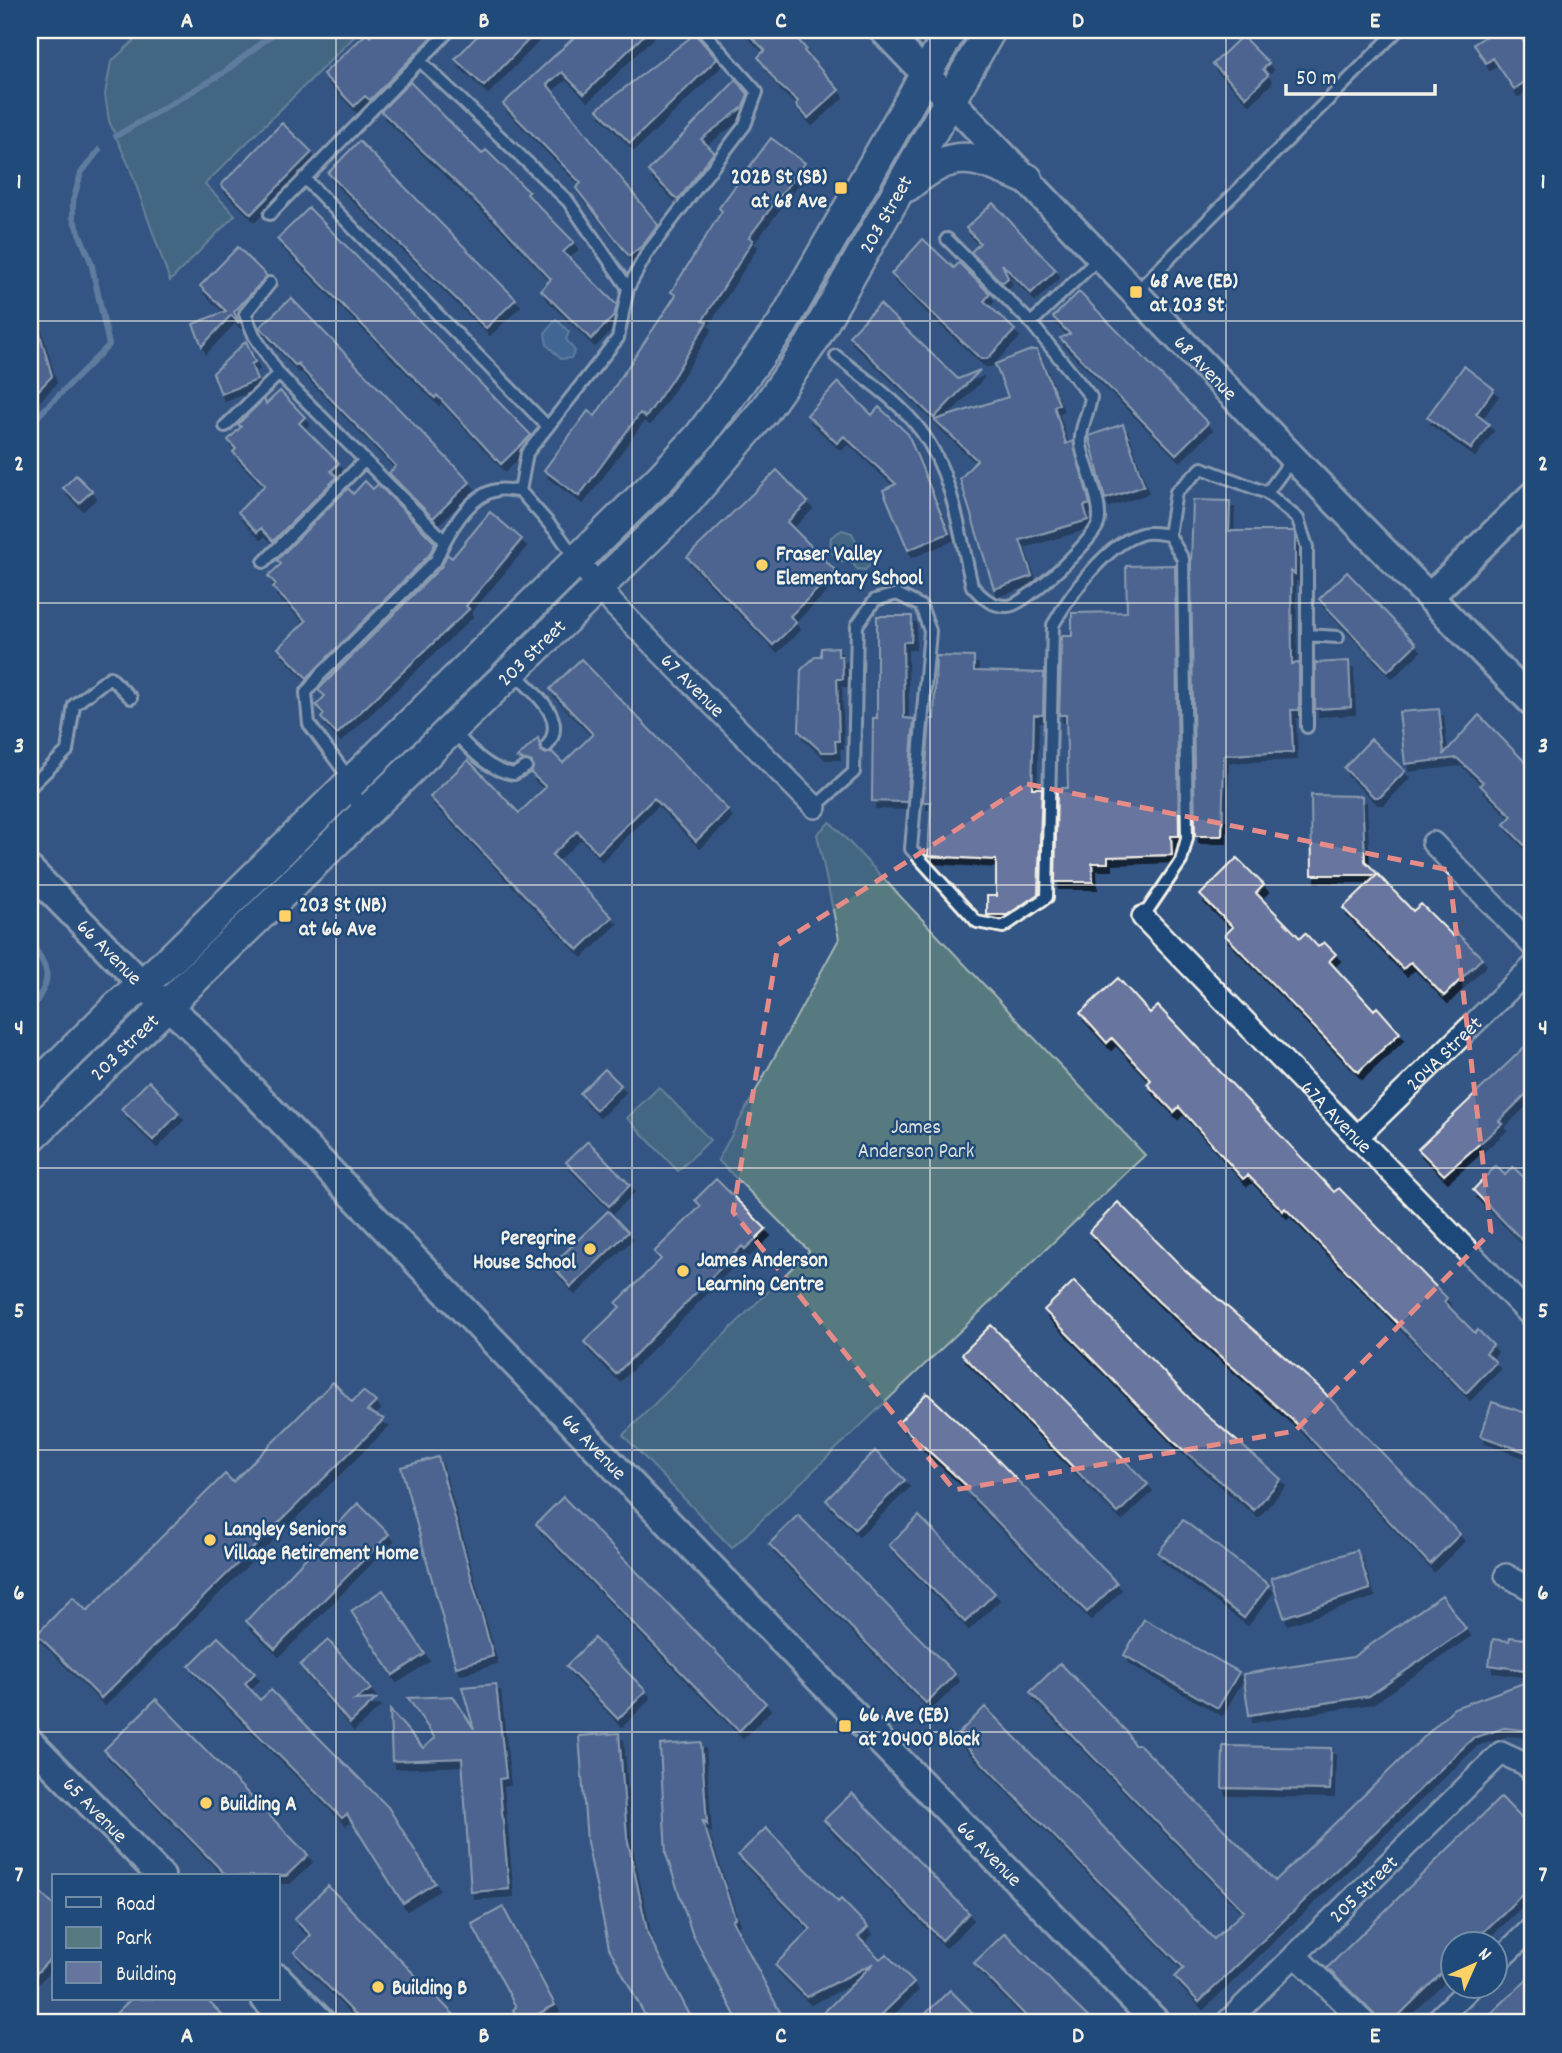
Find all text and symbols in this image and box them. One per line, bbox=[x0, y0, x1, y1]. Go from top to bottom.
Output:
text: A bbox=[181, 6, 193, 39]
text: B bbox=[479, 6, 490, 39]
text: C bbox=[775, 6, 787, 39]
text: D bbox=[1072, 6, 1084, 39]
text: E bbox=[1370, 6, 1381, 39]
scale bar bbox=[1286, 52, 1434, 96]
text: 50 m bbox=[1296, 65, 1336, 95]
place label: 202B St (SB) at 68 Ave bbox=[731, 164, 827, 218]
text: 1 bbox=[16, 167, 22, 200]
text: 1 bbox=[1540, 167, 1546, 200]
street label: 203 Street bbox=[853, 171, 922, 260]
marker: 202B St (SB) at 68 Ave bbox=[833, 180, 849, 196]
place label: 68 Ave (EB) at 203 St bbox=[1150, 268, 1238, 322]
marker: 68 Ave (EB) at 203 St bbox=[1128, 284, 1144, 300]
street label: 68 Avenue bbox=[1165, 330, 1243, 409]
text: 2 bbox=[14, 449, 24, 482]
text: 2 bbox=[1538, 449, 1548, 482]
place label: Fraser Valley Elementary School bbox=[776, 541, 924, 595]
marker: Fraser Valley Elementary School bbox=[754, 557, 770, 573]
street label: 203 Street bbox=[492, 613, 575, 695]
street label: 67 Avenue bbox=[652, 648, 730, 726]
text: 3 bbox=[14, 731, 24, 764]
text: 3 bbox=[1538, 731, 1548, 764]
place label: 203 St (NB) at 66 Ave bbox=[299, 892, 386, 946]
marker: 203 St (NB) at 66 Ave bbox=[277, 908, 293, 924]
street label: 66 Avenue bbox=[68, 913, 148, 993]
street label: 203 Street bbox=[85, 1008, 168, 1090]
street label: 204A Street bbox=[1400, 1011, 1491, 1100]
text: 4 bbox=[14, 1013, 24, 1046]
text: 4 bbox=[1538, 1013, 1548, 1046]
street label: 67A Avenue bbox=[1292, 1075, 1378, 1162]
park label: James Anderson Park bbox=[858, 1114, 974, 1168]
place label: Peregrine House School bbox=[473, 1225, 577, 1279]
marker: Peregrine House School bbox=[582, 1241, 598, 1257]
place label: James Anderson Learning Centre bbox=[697, 1247, 828, 1301]
marker: James Anderson Learning Centre bbox=[675, 1263, 691, 1279]
text: 5 bbox=[14, 1296, 24, 1329]
text: 5 bbox=[1538, 1296, 1548, 1329]
street label: 66 Avenue bbox=[553, 1408, 632, 1488]
place label: Langley Seniors Village Retirement Home bbox=[224, 1516, 419, 1570]
marker: Langley Seniors Village Retirement Home bbox=[202, 1532, 218, 1548]
text: 6 bbox=[13, 1578, 25, 1611]
text: 6 bbox=[1537, 1578, 1549, 1611]
place label: 66 Ave (EB) at 20400 Block bbox=[859, 1702, 980, 1756]
marker: 66 Ave (EB) at 20400 Block bbox=[837, 1718, 853, 1734]
street label: 65 Avenue bbox=[54, 1771, 133, 1851]
place label: Building A bbox=[220, 1791, 297, 1821]
marker: Building A bbox=[198, 1795, 214, 1811]
street label: 66 Avenue bbox=[948, 1815, 1027, 1895]
street label: 205 Street bbox=[1324, 1850, 1407, 1932]
text: 7 bbox=[15, 1860, 24, 1893]
text: 7 bbox=[1539, 1860, 1548, 1893]
legend bbox=[52, 1874, 280, 2000]
text: Road bbox=[116, 1891, 155, 1921]
text: Park bbox=[116, 1925, 152, 1955]
north arrow bbox=[1440, 1930, 1510, 2000]
text: N bbox=[1471, 1943, 1496, 1968]
text: Building bbox=[116, 1961, 176, 1991]
place label: Building B bbox=[392, 1975, 467, 2005]
marker: Building B bbox=[370, 1979, 386, 1995]
text: A bbox=[181, 2021, 193, 2053]
text: B bbox=[479, 2021, 490, 2053]
text: C bbox=[775, 2021, 787, 2053]
text: D bbox=[1072, 2021, 1084, 2053]
text: E bbox=[1370, 2021, 1381, 2053]

